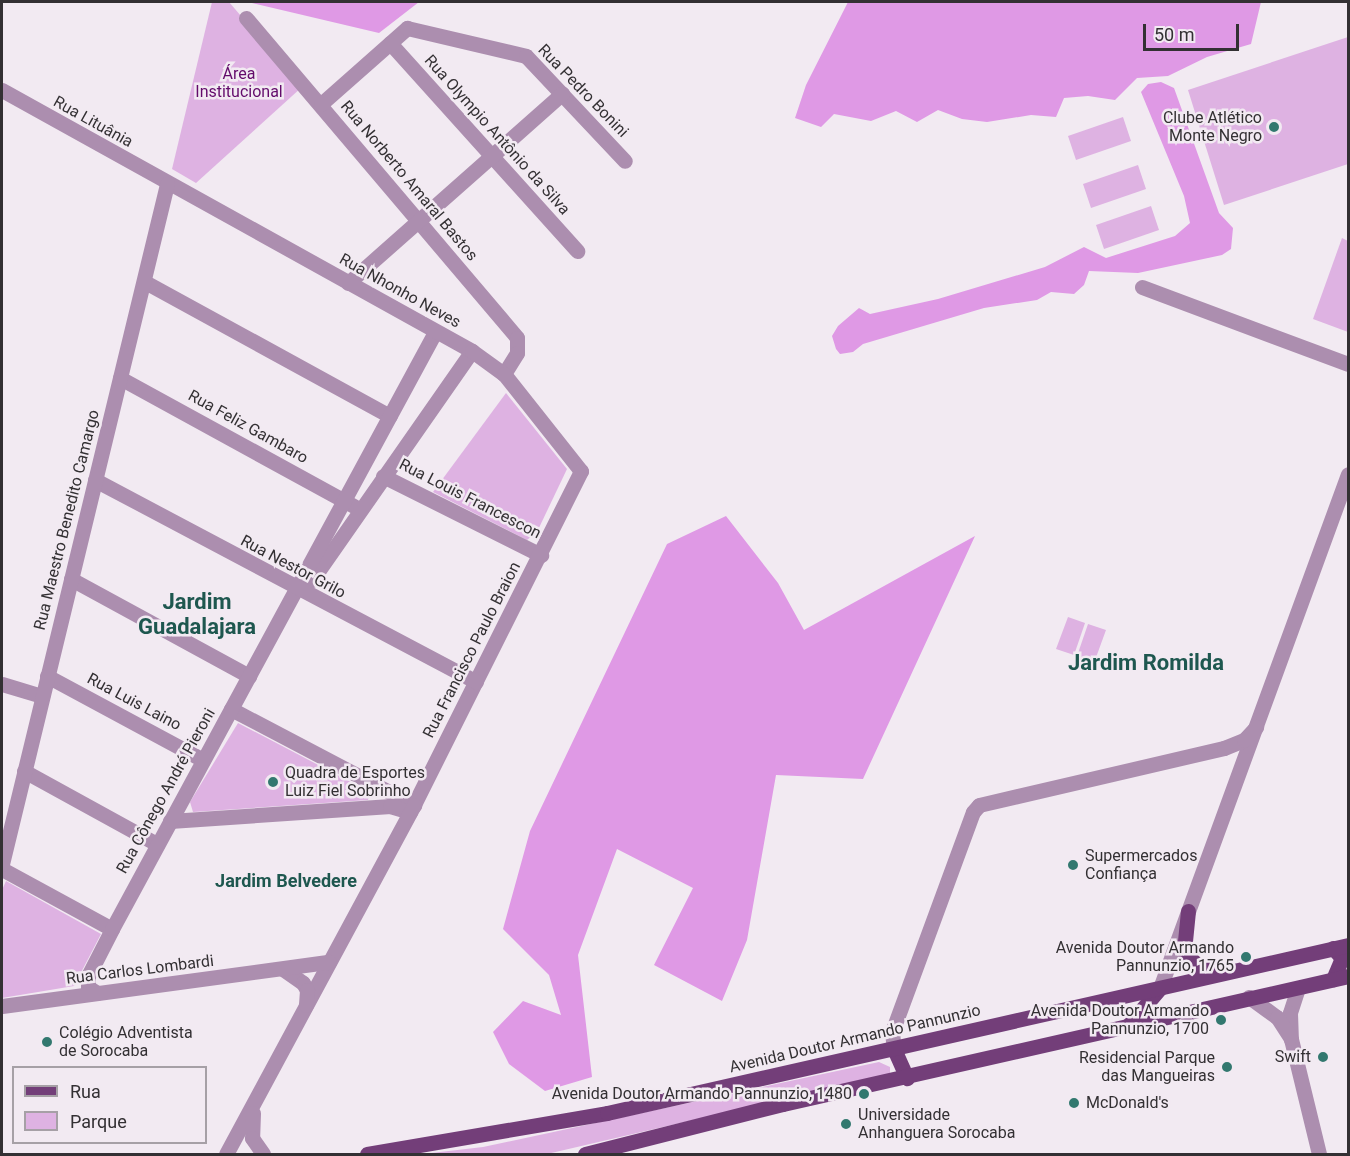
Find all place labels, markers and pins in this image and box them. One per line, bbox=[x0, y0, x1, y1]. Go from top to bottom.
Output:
place label: Clube Atlético Monte Negro bbox=[1163, 108, 1262, 146]
marker: Clube Atlético Monte Negro bbox=[1267, 120, 1281, 134]
place label: Quadra de Esportes Luiz Fiel Sobrinho bbox=[285, 763, 425, 801]
marker: Quadra de Esportes Luiz Fiel Sobrinho bbox=[266, 775, 280, 789]
place label: Supermercados Confiança bbox=[1085, 846, 1197, 884]
marker: Supermercados Confiança bbox=[1066, 858, 1080, 872]
place label: Avenida Doutor Armando Pannunzio, 1765 bbox=[1056, 938, 1234, 976]
marker: Avenida Doutor Armando Pannunzio, 1765 bbox=[1239, 950, 1253, 964]
place label: Avenida Doutor Armando Pannunzio, 1700 bbox=[1031, 1001, 1209, 1039]
marker: Avenida Doutor Armando Pannunzio, 1700 bbox=[1214, 1013, 1228, 1027]
place label: Colégio Adventista de Sorocaba bbox=[59, 1023, 193, 1061]
marker: Colégio Adventista de Sorocaba bbox=[40, 1035, 54, 1049]
place label: Swift bbox=[1275, 1047, 1311, 1067]
place label: Residencial Parque das Mangueiras bbox=[1079, 1048, 1215, 1086]
marker: Swift bbox=[1316, 1050, 1330, 1064]
marker: Residencial Parque das Mangueiras bbox=[1220, 1060, 1234, 1074]
place label: Avenida Doutor Armando Pannunzio, 1480 bbox=[552, 1084, 852, 1104]
marker: Avenida Doutor Armando Pannunzio, 1480 bbox=[857, 1087, 871, 1101]
place label: McDonald's bbox=[1086, 1093, 1169, 1113]
marker: McDonald's bbox=[1067, 1096, 1081, 1110]
place label: Universidade Anhanguera Sorocaba bbox=[858, 1105, 1015, 1143]
marker: Universidade Anhanguera Sorocaba bbox=[839, 1117, 853, 1131]

